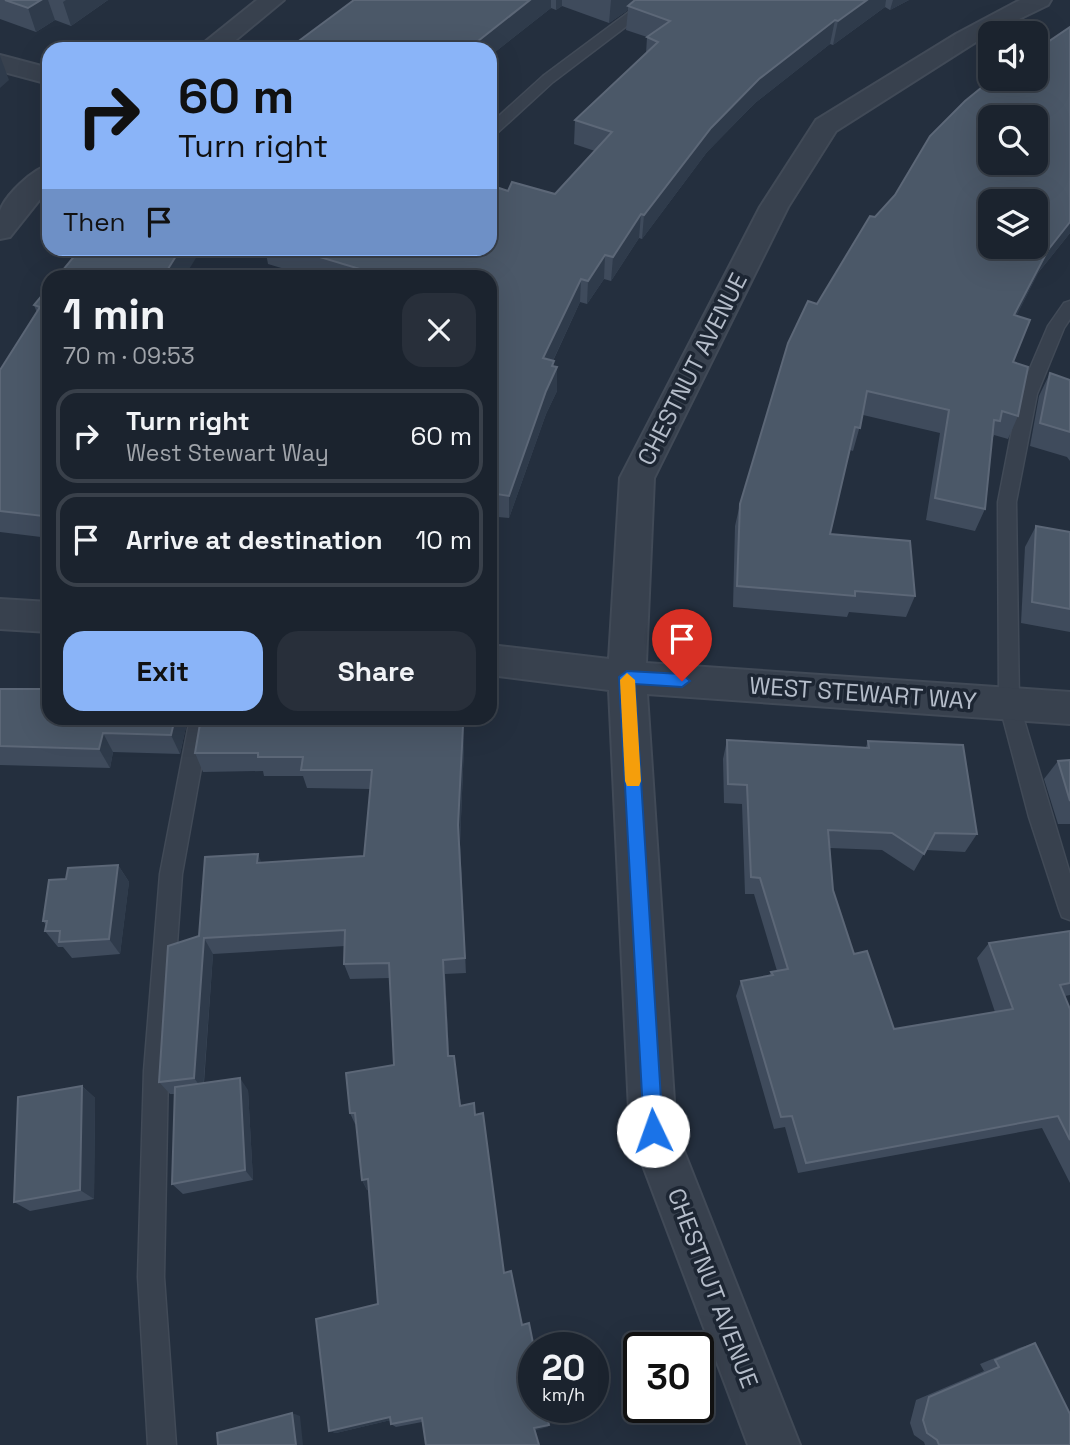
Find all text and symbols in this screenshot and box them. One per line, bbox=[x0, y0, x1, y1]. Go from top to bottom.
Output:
map controls bbox=[978, 21, 1048, 259]
button: sound bbox=[978, 21, 1048, 91]
text: 60 m bbox=[178, 65, 294, 127]
icon: right bbox=[63, 70, 154, 161]
button: search bbox=[978, 105, 1048, 175]
text: Turn right bbox=[178, 126, 328, 166]
button: layers bbox=[978, 189, 1048, 259]
icon: arrive bbox=[140, 203, 178, 241]
text: Then bbox=[63, 205, 126, 239]
street label: CHESTNUT AVENUE bbox=[630, 268, 754, 470]
text: 1 min bbox=[63, 288, 166, 341]
button: close bbox=[402, 293, 476, 367]
text: 70 m · 09:53 bbox=[63, 341, 195, 371]
text: Turn right bbox=[126, 404, 250, 438]
icon: right bbox=[67, 417, 105, 455]
text: 60 m bbox=[410, 419, 472, 453]
text: West Stewart Way bbox=[126, 438, 329, 468]
icon: arrive bbox=[67, 521, 105, 559]
text: Arrive at destination bbox=[126, 523, 383, 557]
text: 10 m bbox=[415, 523, 472, 557]
pin bbox=[652, 609, 712, 681]
icon: arrive bbox=[663, 620, 701, 658]
button: Exit bbox=[63, 631, 263, 711]
button: Share bbox=[277, 631, 476, 711]
street label: WEST STEWART WAY bbox=[748, 670, 978, 716]
position arrow bbox=[616, 1094, 690, 1168]
street label: CHESTNUT AVENUE bbox=[661, 1184, 765, 1392]
speed limit sign: 30 bbox=[623, 1332, 714, 1423]
text: 20 bbox=[542, 1346, 585, 1390]
text: km/h bbox=[542, 1383, 585, 1406]

